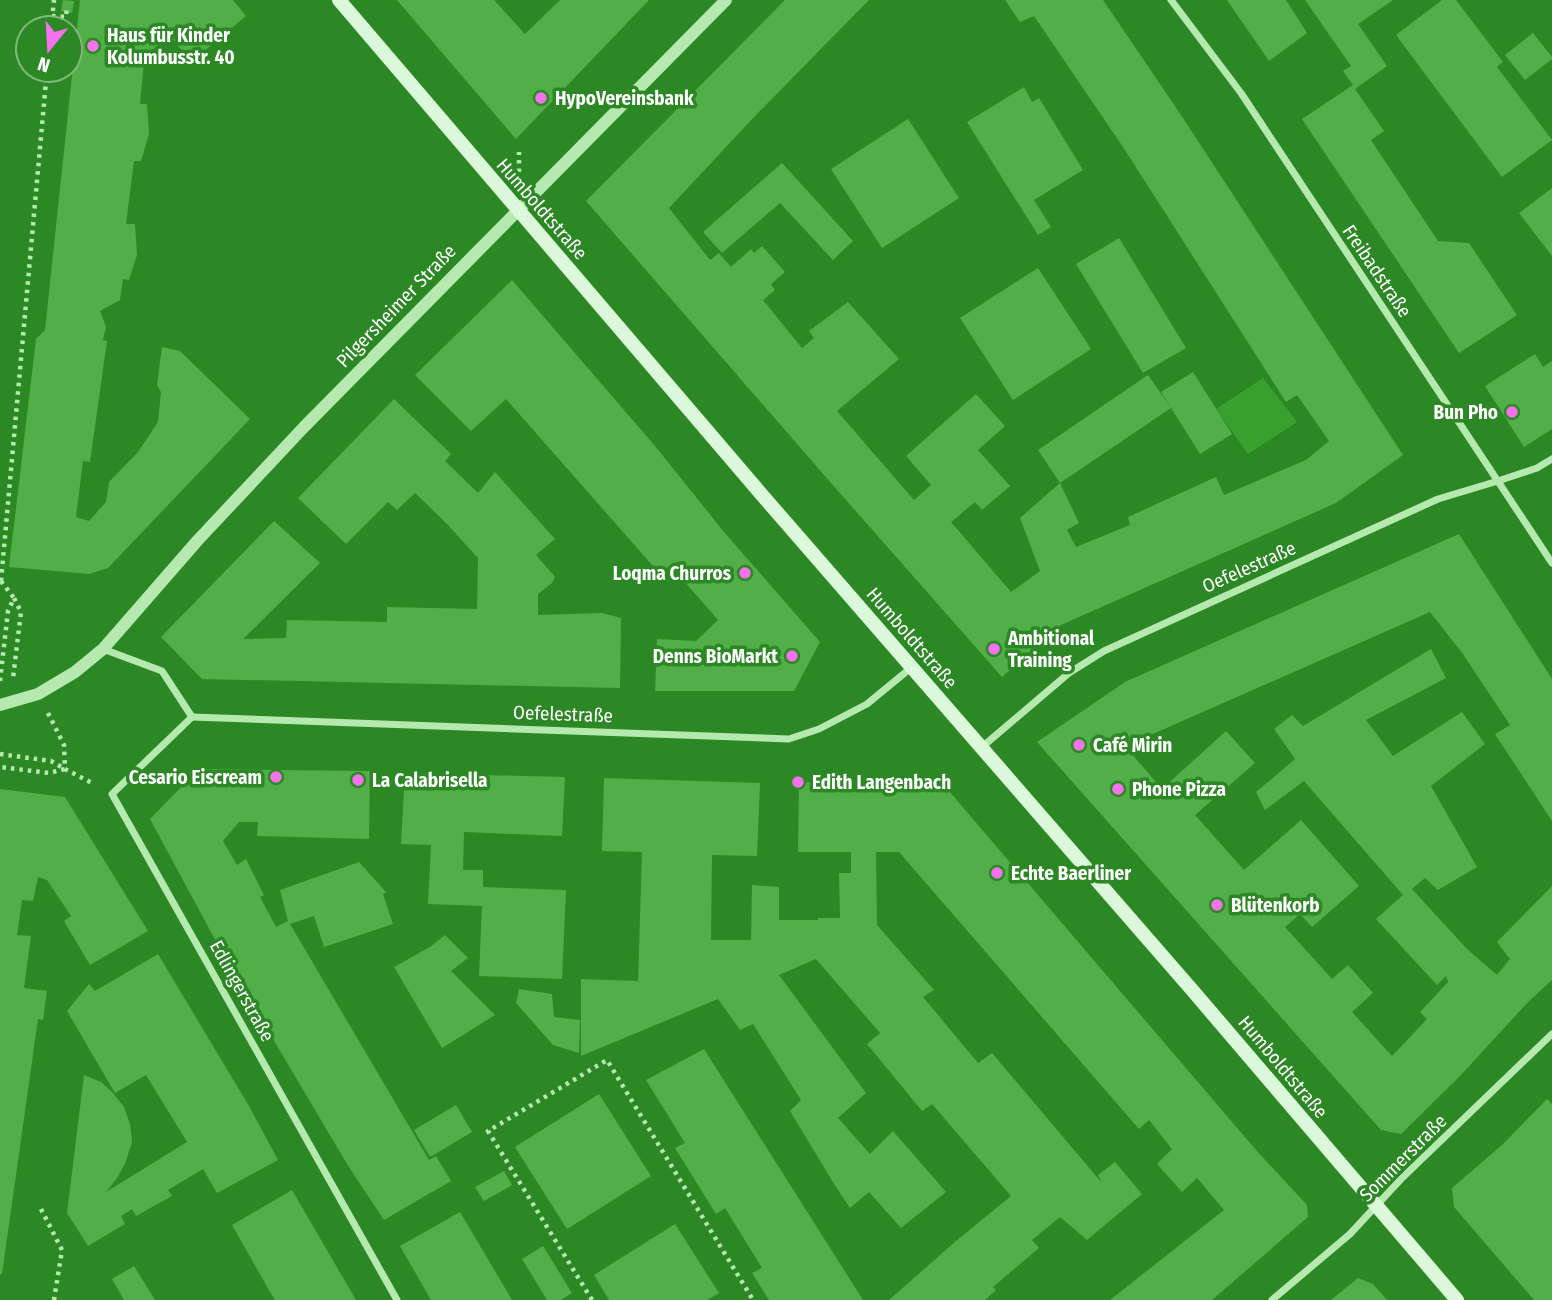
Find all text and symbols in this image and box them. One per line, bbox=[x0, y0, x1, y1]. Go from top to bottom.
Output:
north arrow bbox=[14, 14, 84, 84]
place label: Haus für Kinder Kolumbusstr. 40 bbox=[107, 24, 235, 69]
marker: Haus für Kinder Kolumbusstr. 40 bbox=[85, 38, 101, 54]
text: N bbox=[35, 52, 53, 77]
place label: HypoVereinsbank bbox=[555, 87, 694, 110]
marker: HypoVereinsbank bbox=[533, 90, 549, 106]
street label: Humboldtstraße bbox=[492, 154, 592, 264]
street label: Freibadstraße bbox=[1338, 220, 1416, 322]
street label: Pilgersheimer Straße bbox=[331, 240, 461, 372]
place label: Bun Pho bbox=[1434, 401, 1498, 424]
marker: Bun Pho bbox=[1504, 404, 1520, 420]
street label: Oefelestraße bbox=[1199, 536, 1299, 598]
place label: Loqma Churros bbox=[613, 562, 732, 585]
marker: Loqma Churros bbox=[737, 565, 753, 581]
street label: Humboldtstraße bbox=[862, 583, 962, 693]
place label: Ambitional Training bbox=[1007, 627, 1095, 672]
marker: Ambitional Training bbox=[986, 641, 1002, 657]
place label: Denns BioMarkt bbox=[653, 645, 778, 668]
marker: Denns BioMarkt bbox=[784, 648, 800, 664]
street label: Oefelestraße bbox=[513, 701, 613, 727]
place label: Café Mirin bbox=[1093, 734, 1172, 757]
marker: Café Mirin bbox=[1071, 737, 1087, 753]
place label: Cesario Eiscream bbox=[129, 766, 262, 789]
marker: Cesario Eiscream bbox=[268, 769, 284, 785]
place label: La Calabrisella bbox=[372, 769, 488, 792]
place label: Edith Langenbach bbox=[812, 771, 951, 794]
marker: La Calabrisella bbox=[350, 772, 366, 788]
marker: Edith Langenbach bbox=[790, 774, 806, 790]
place label: Phone Pizza bbox=[1132, 778, 1226, 801]
marker: Phone Pizza bbox=[1110, 781, 1126, 797]
place label: Echte Baerliner bbox=[1011, 862, 1132, 885]
marker: Echte Baerliner bbox=[989, 865, 1005, 881]
place label: Blütenkorb bbox=[1231, 894, 1319, 917]
marker: Blütenkorb bbox=[1209, 897, 1225, 913]
street label: Edlingerstraße bbox=[205, 936, 279, 1046]
street label: Humboldtstraße bbox=[1233, 1011, 1333, 1123]
street label: Sommerstraße bbox=[1355, 1110, 1451, 1206]

